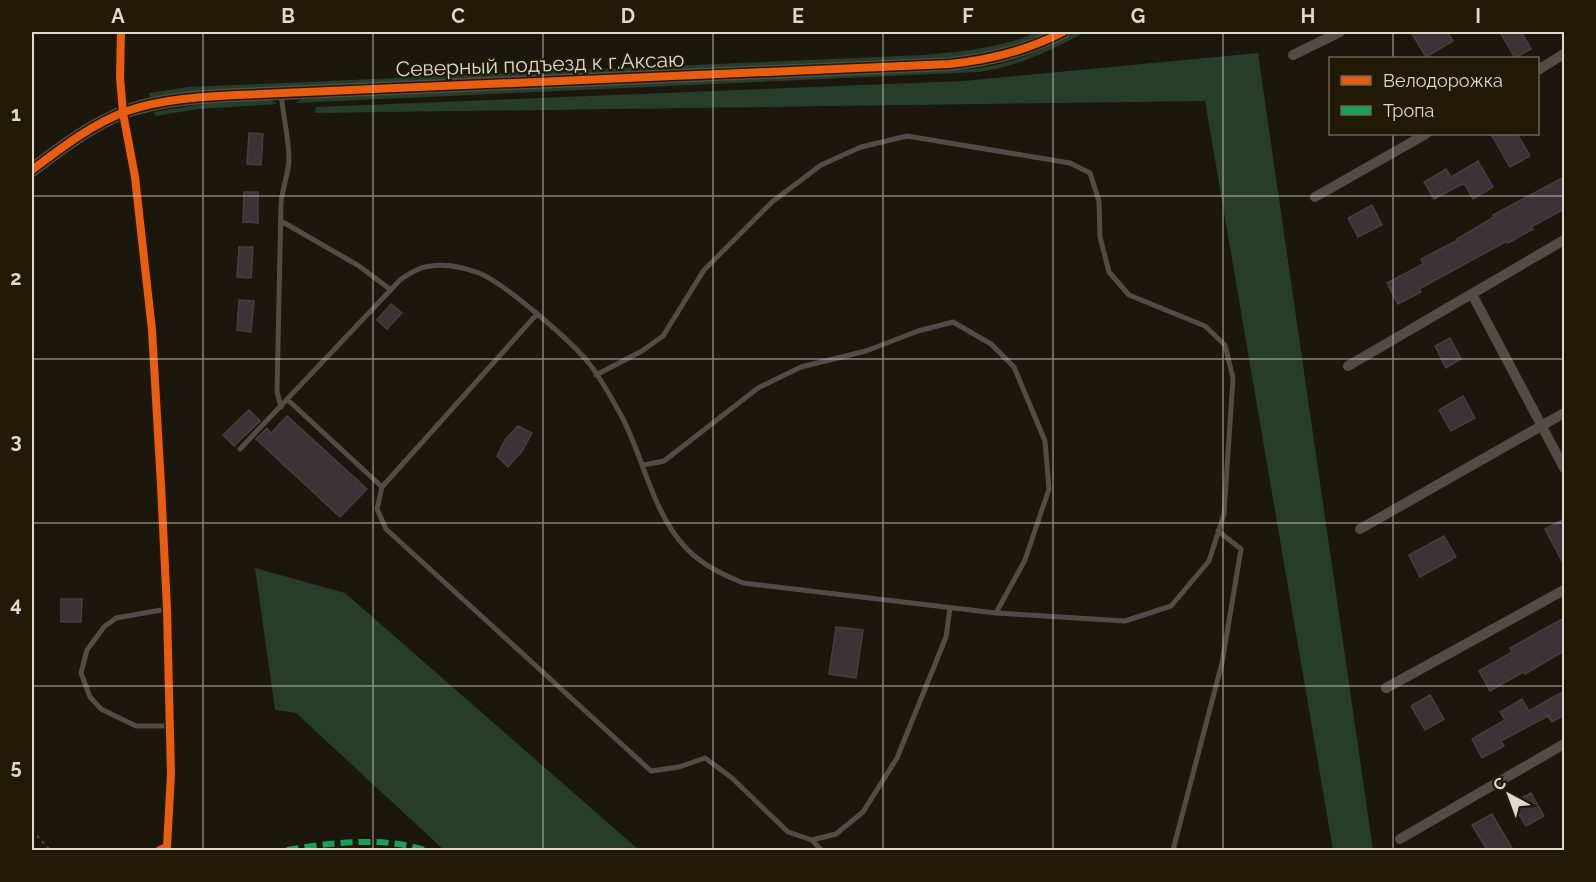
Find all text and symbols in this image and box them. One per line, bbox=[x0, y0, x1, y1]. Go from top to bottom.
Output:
text: A bbox=[111, 4, 125, 28]
text: B bbox=[281, 4, 295, 28]
text: C bbox=[451, 4, 465, 28]
text: D bbox=[621, 4, 635, 28]
text: E bbox=[792, 4, 804, 28]
text: F bbox=[962, 4, 974, 28]
text: G bbox=[1131, 4, 1145, 28]
text: H bbox=[1301, 4, 1315, 28]
text: I bbox=[1475, 4, 1481, 28]
street label: Северный подъезд к г.Аксаю bbox=[395, 46, 685, 82]
legend bbox=[1329, 57, 1539, 135]
text: Велодорожка bbox=[1383, 70, 1503, 91]
text: Тропа bbox=[1383, 100, 1434, 121]
text: 1 bbox=[11, 102, 21, 126]
text: 2 bbox=[10, 266, 22, 290]
text: 3 bbox=[10, 429, 22, 453]
text: 4 bbox=[10, 592, 22, 616]
text: 5 bbox=[10, 755, 22, 779]
north arrow bbox=[1479, 765, 1539, 825]
text: С bbox=[1489, 773, 1510, 795]

